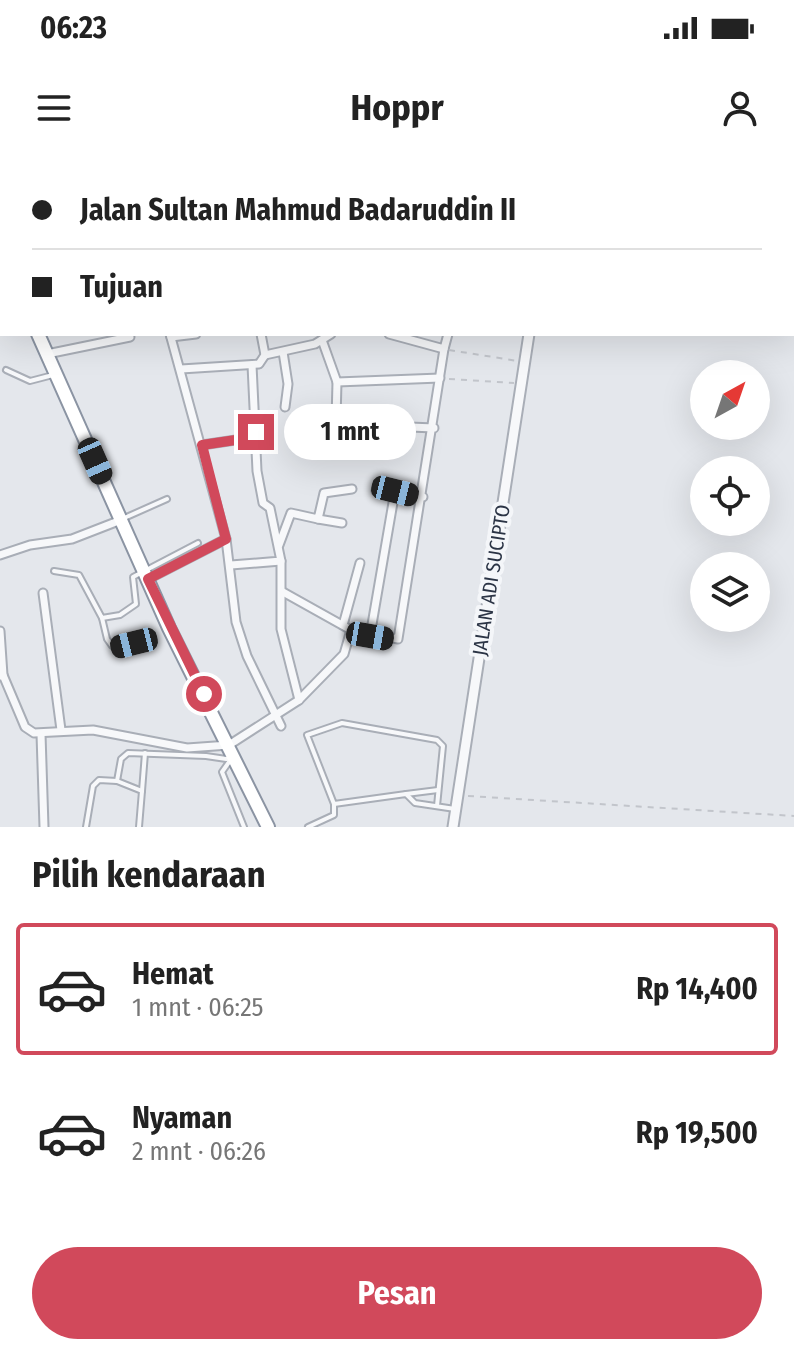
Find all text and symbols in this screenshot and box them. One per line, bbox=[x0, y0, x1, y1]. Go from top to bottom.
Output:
text: 06:23 bbox=[40, 10, 107, 46]
icon: menu bbox=[32, 86, 76, 130]
text: Hoppr bbox=[350, 86, 444, 130]
icon: person bbox=[718, 86, 762, 130]
text: Jalan Sultan Mahmud Badaruddin II bbox=[80, 192, 516, 228]
text: Tujuan bbox=[80, 269, 163, 305]
north arrow bbox=[690, 360, 770, 440]
map controls bbox=[690, 360, 770, 632]
callout: 1 mnt bbox=[284, 404, 416, 460]
route end bbox=[238, 414, 274, 450]
text: 1 mnt bbox=[320, 416, 380, 447]
car bbox=[74, 434, 116, 488]
button: locate bbox=[690, 456, 770, 536]
car bbox=[369, 474, 421, 508]
street label: JALAN ADI SUCIPTO bbox=[467, 503, 515, 657]
button: layers bbox=[690, 552, 770, 632]
car bbox=[344, 620, 396, 652]
car bbox=[108, 626, 160, 660]
route start bbox=[186, 676, 222, 712]
text: Pilih kendaraan bbox=[32, 853, 266, 897]
icon: car bbox=[36, 953, 108, 1025]
text: Hemat bbox=[132, 956, 214, 992]
text: Rp 14,400 bbox=[636, 971, 758, 1007]
text: 1 mnt · 06:25 bbox=[132, 992, 264, 1023]
icon: car bbox=[36, 1097, 108, 1169]
text: Nyaman bbox=[132, 1100, 232, 1136]
text: Rp 19,500 bbox=[636, 1115, 758, 1151]
text: 2 mnt · 06:26 bbox=[132, 1136, 266, 1167]
button: Pesan bbox=[32, 1247, 762, 1339]

